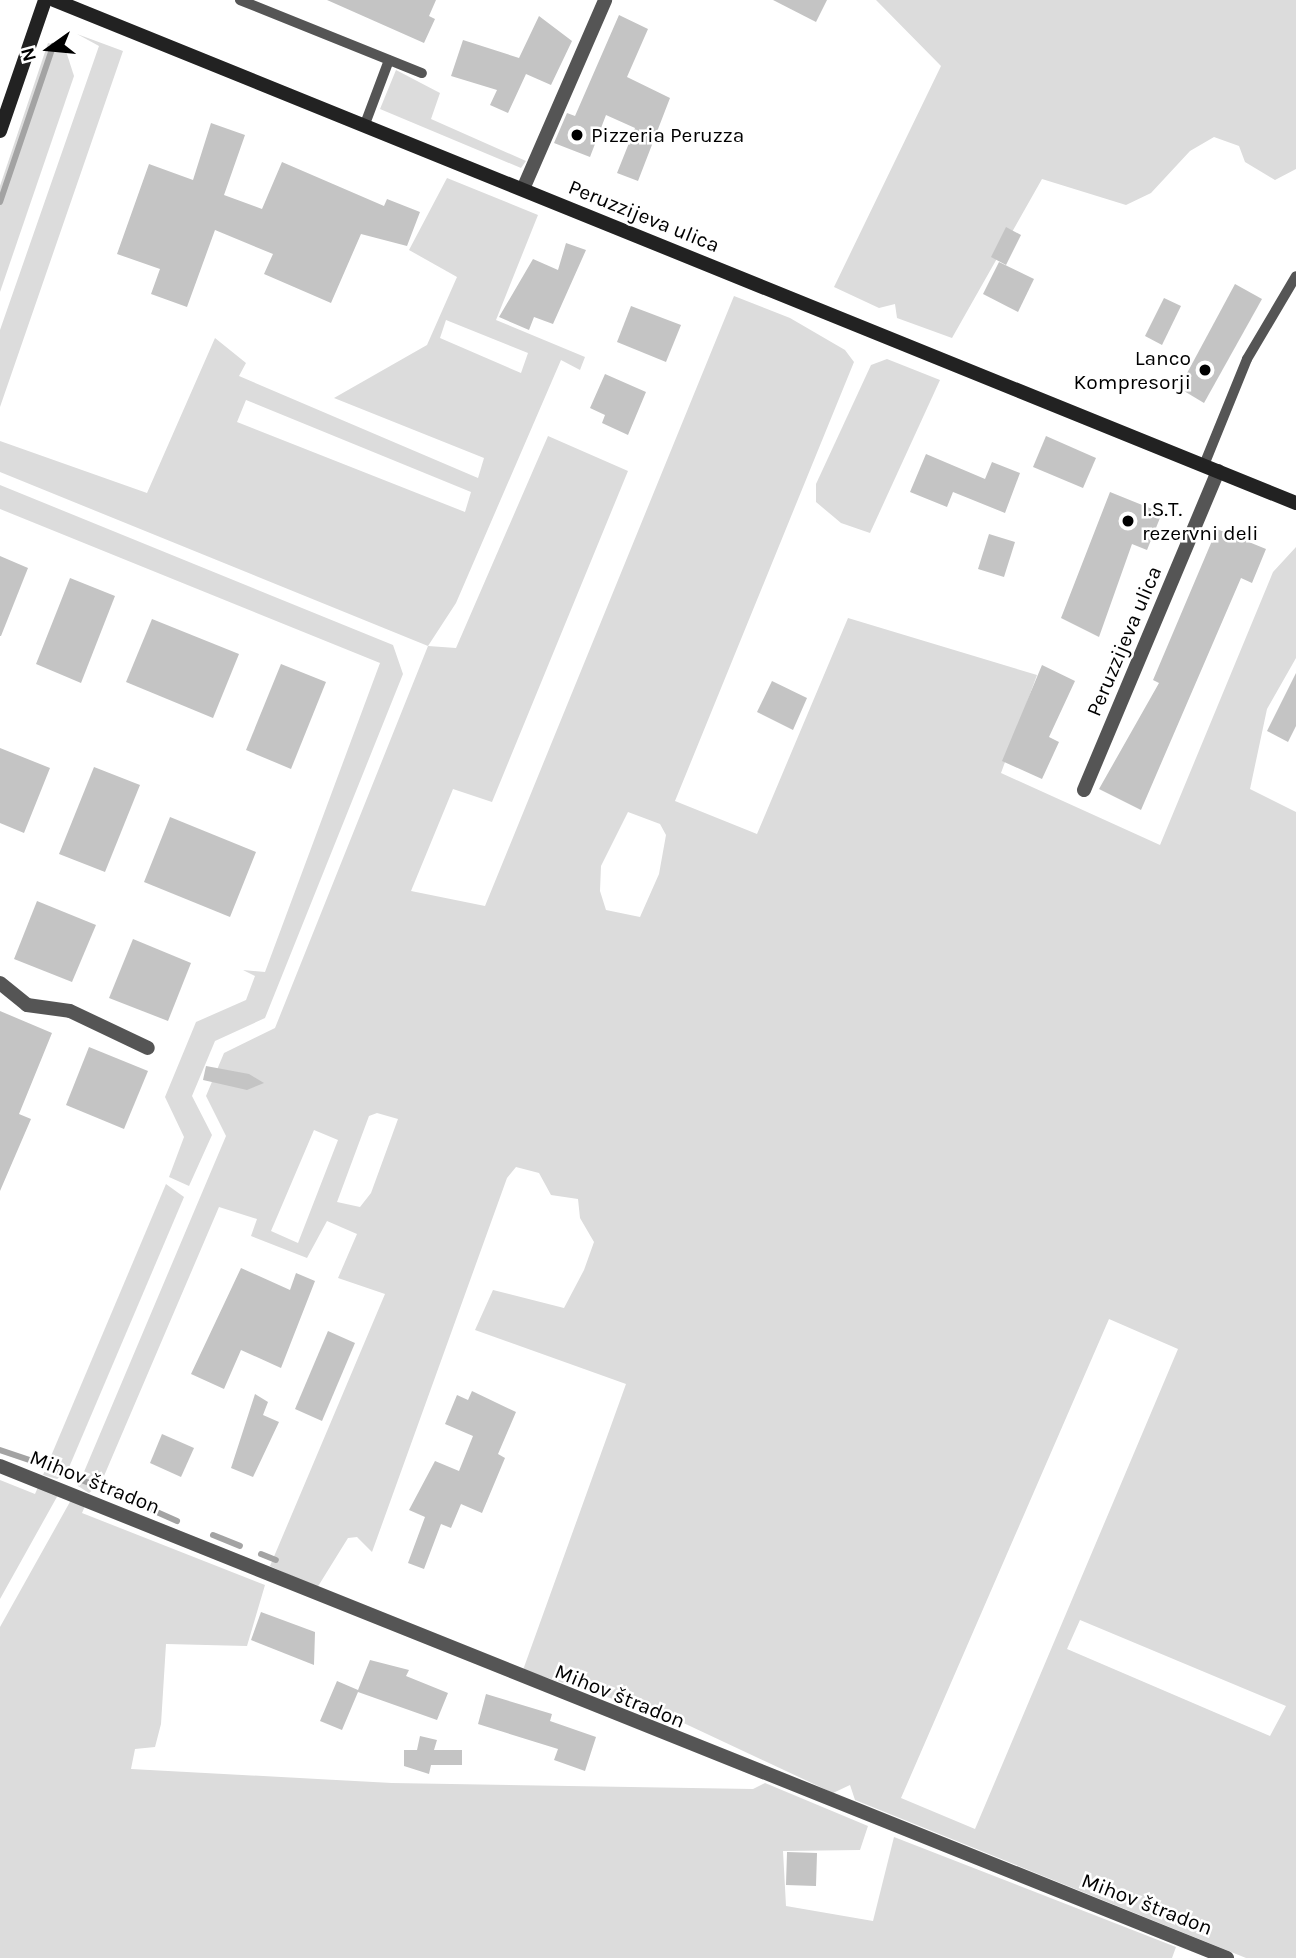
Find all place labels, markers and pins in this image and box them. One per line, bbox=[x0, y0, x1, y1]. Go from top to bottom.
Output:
place label: Pizzeria Peruzza bbox=[591, 122, 744, 148]
marker: Pizzeria Peruzza bbox=[569, 127, 585, 143]
place label: Lanco Kompresorji bbox=[1074, 345, 1191, 395]
marker: Lanco Kompresorji bbox=[1197, 362, 1213, 378]
place label: I.S.T. rezervni deli bbox=[1142, 496, 1259, 546]
marker: I.S.T. rezervni deli bbox=[1120, 513, 1136, 529]

